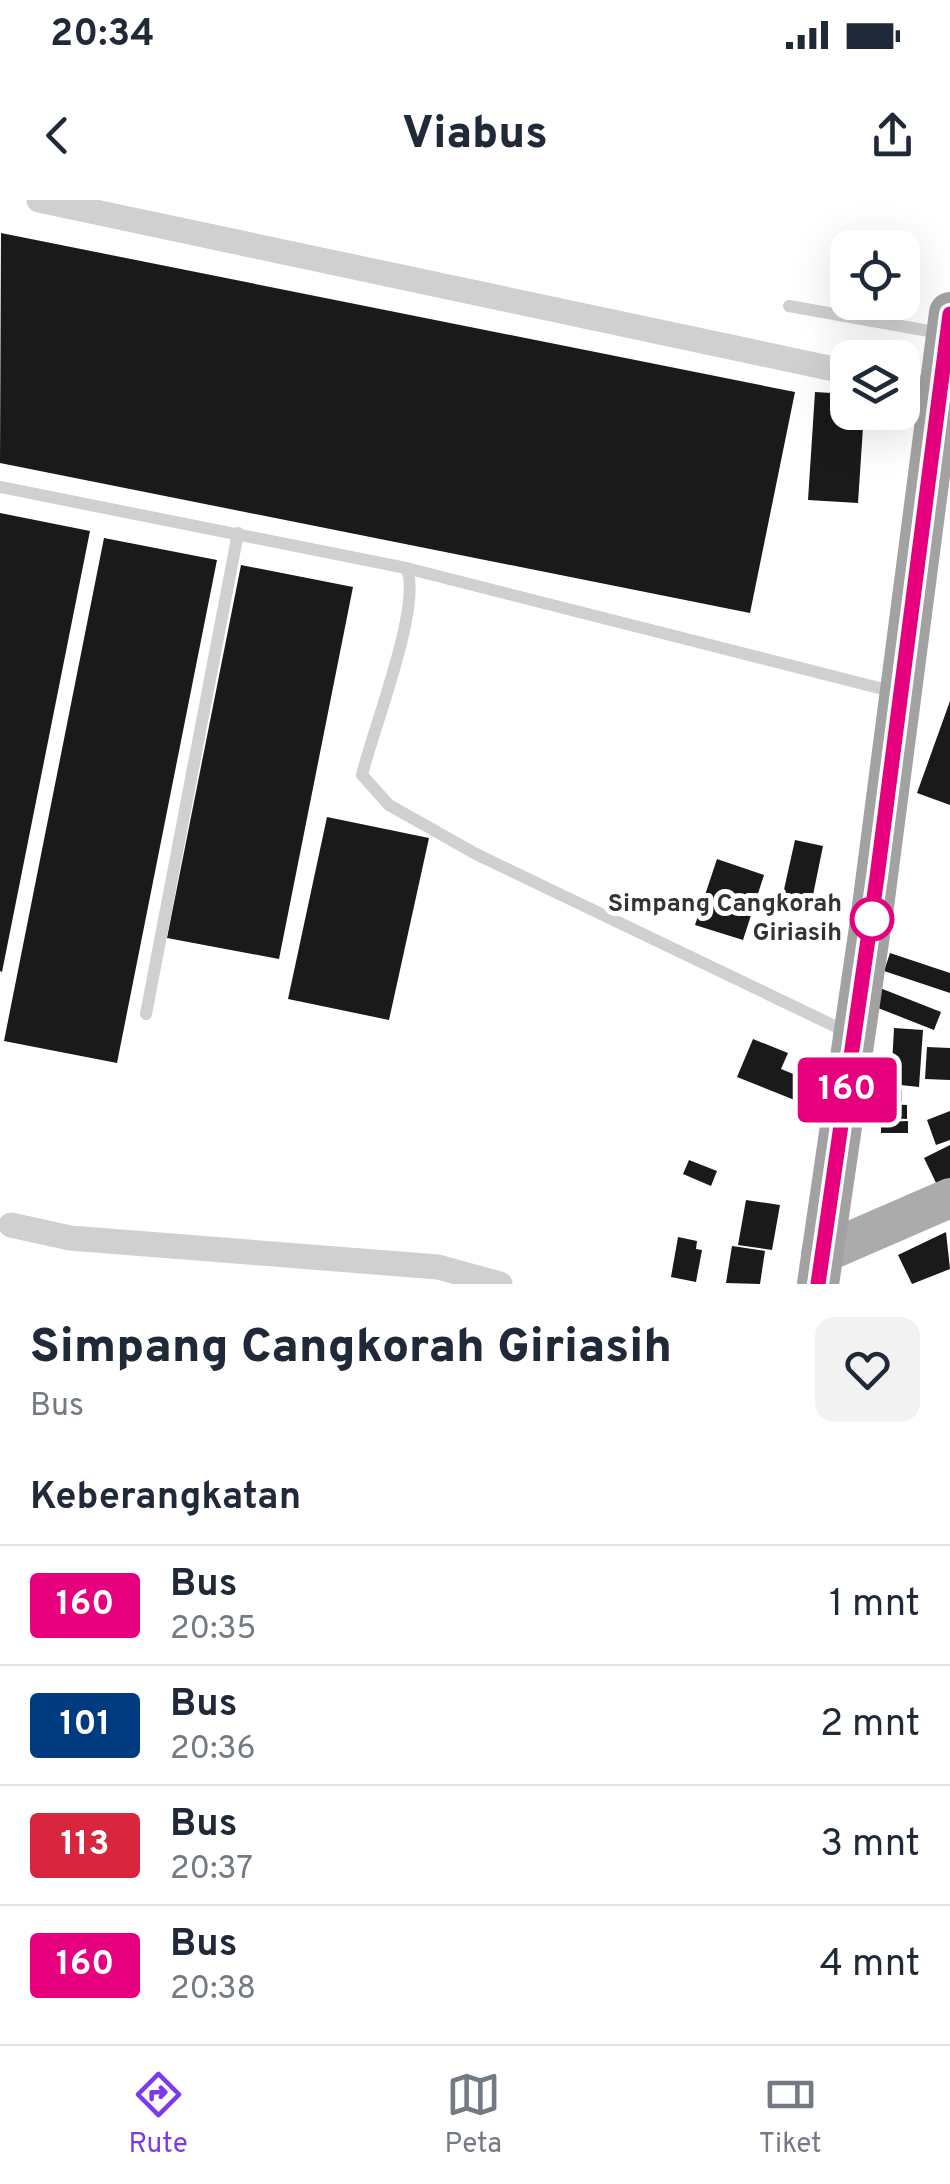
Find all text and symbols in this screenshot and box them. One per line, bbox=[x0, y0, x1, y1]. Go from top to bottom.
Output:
text: 20:34 bbox=[50, 11, 155, 60]
text: Viabus bbox=[402, 107, 548, 164]
icon: back bbox=[30, 108, 85, 163]
icon: share bbox=[865, 108, 920, 163]
map controls bbox=[830, 230, 920, 430]
button: locate bbox=[830, 230, 920, 320]
button: layers bbox=[830, 340, 920, 430]
place label: Simpang Cangkorah Giriasih bbox=[608, 889, 842, 950]
marker: Simpang Cangkorah Giriasih bbox=[851, 898, 893, 940]
line badge: 160 bbox=[790, 1058, 904, 1122]
text: 160 bbox=[818, 1068, 876, 1112]
button: heart bbox=[815, 1317, 920, 1422]
text: Simpang Cangkorah Giriasih bbox=[30, 1319, 672, 1379]
text: Bus bbox=[30, 1387, 84, 1427]
text: Keberangkatan bbox=[30, 1474, 301, 1523]
text: Bus bbox=[170, 1561, 237, 1610]
text: 1 mnt bbox=[829, 1581, 920, 1630]
text: 160 bbox=[56, 1583, 114, 1627]
text: 20:35 bbox=[170, 1610, 256, 1650]
text: Bus bbox=[170, 1681, 237, 1730]
text: 2 mnt bbox=[820, 1701, 920, 1750]
text: 101 bbox=[59, 1703, 111, 1747]
text: 20:36 bbox=[170, 1730, 256, 1770]
text: Bus bbox=[170, 1801, 237, 1850]
text: 3 mnt bbox=[820, 1821, 920, 1870]
text: 113 bbox=[61, 1823, 109, 1867]
text: 20:37 bbox=[170, 1850, 253, 1890]
text: Bus bbox=[170, 1921, 237, 1970]
text: 4 mnt bbox=[820, 1941, 920, 1990]
text: 160 bbox=[56, 1943, 114, 1987]
text: 20:38 bbox=[170, 1970, 256, 2010]
tab: Rute bbox=[128, 2067, 188, 2163]
tab: Peta bbox=[444, 2067, 502, 2163]
tab: Tiket bbox=[759, 2067, 822, 2163]

